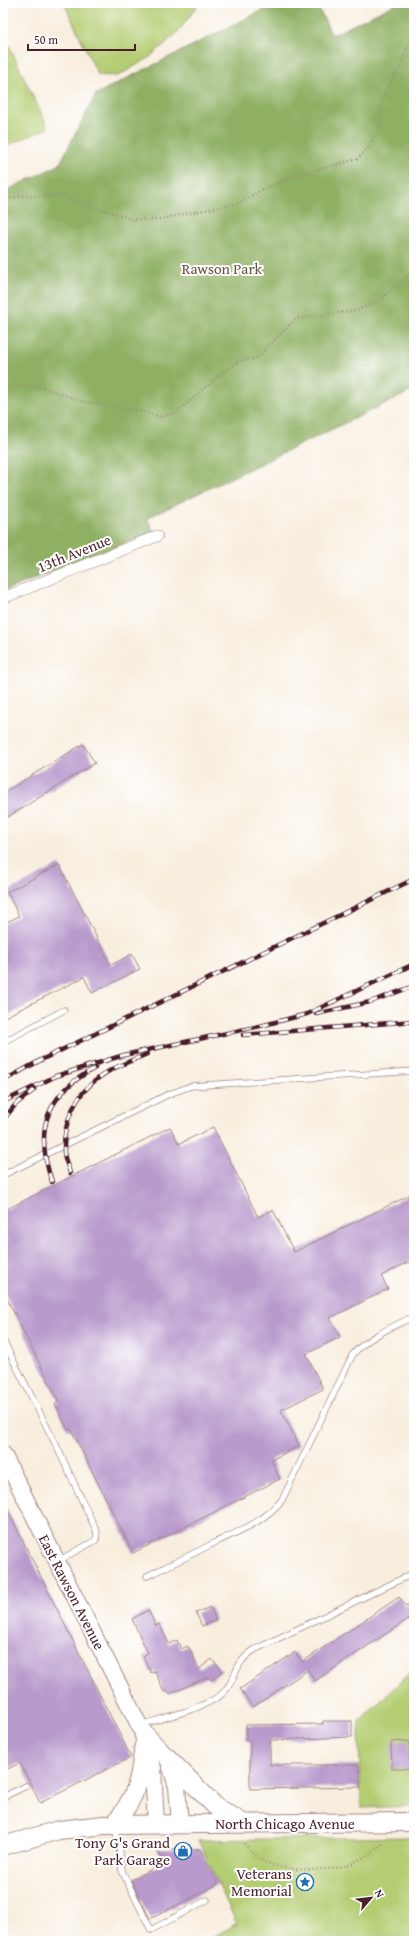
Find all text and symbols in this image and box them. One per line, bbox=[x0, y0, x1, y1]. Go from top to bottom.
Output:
scale bar bbox=[28, 26, 135, 52]
text: 50 m bbox=[34, 31, 58, 48]
park label: Rawson Park bbox=[182, 258, 263, 279]
street label: 13th Avenue bbox=[34, 529, 114, 577]
street label: East Rawson Avenue bbox=[34, 1531, 110, 1653]
street label: North Chicago Avenue bbox=[215, 1813, 355, 1834]
place label: Tony G's Grand Park Garage bbox=[75, 1832, 170, 1870]
shop icon: Tony G's Grand Park Garage bbox=[173, 1841, 193, 1861]
place label: Veterans Memorial bbox=[231, 1863, 292, 1901]
place icon: Veterans Memorial bbox=[295, 1872, 315, 1892]
north arrow bbox=[351, 1878, 391, 1918]
text: N bbox=[371, 1886, 389, 1901]

